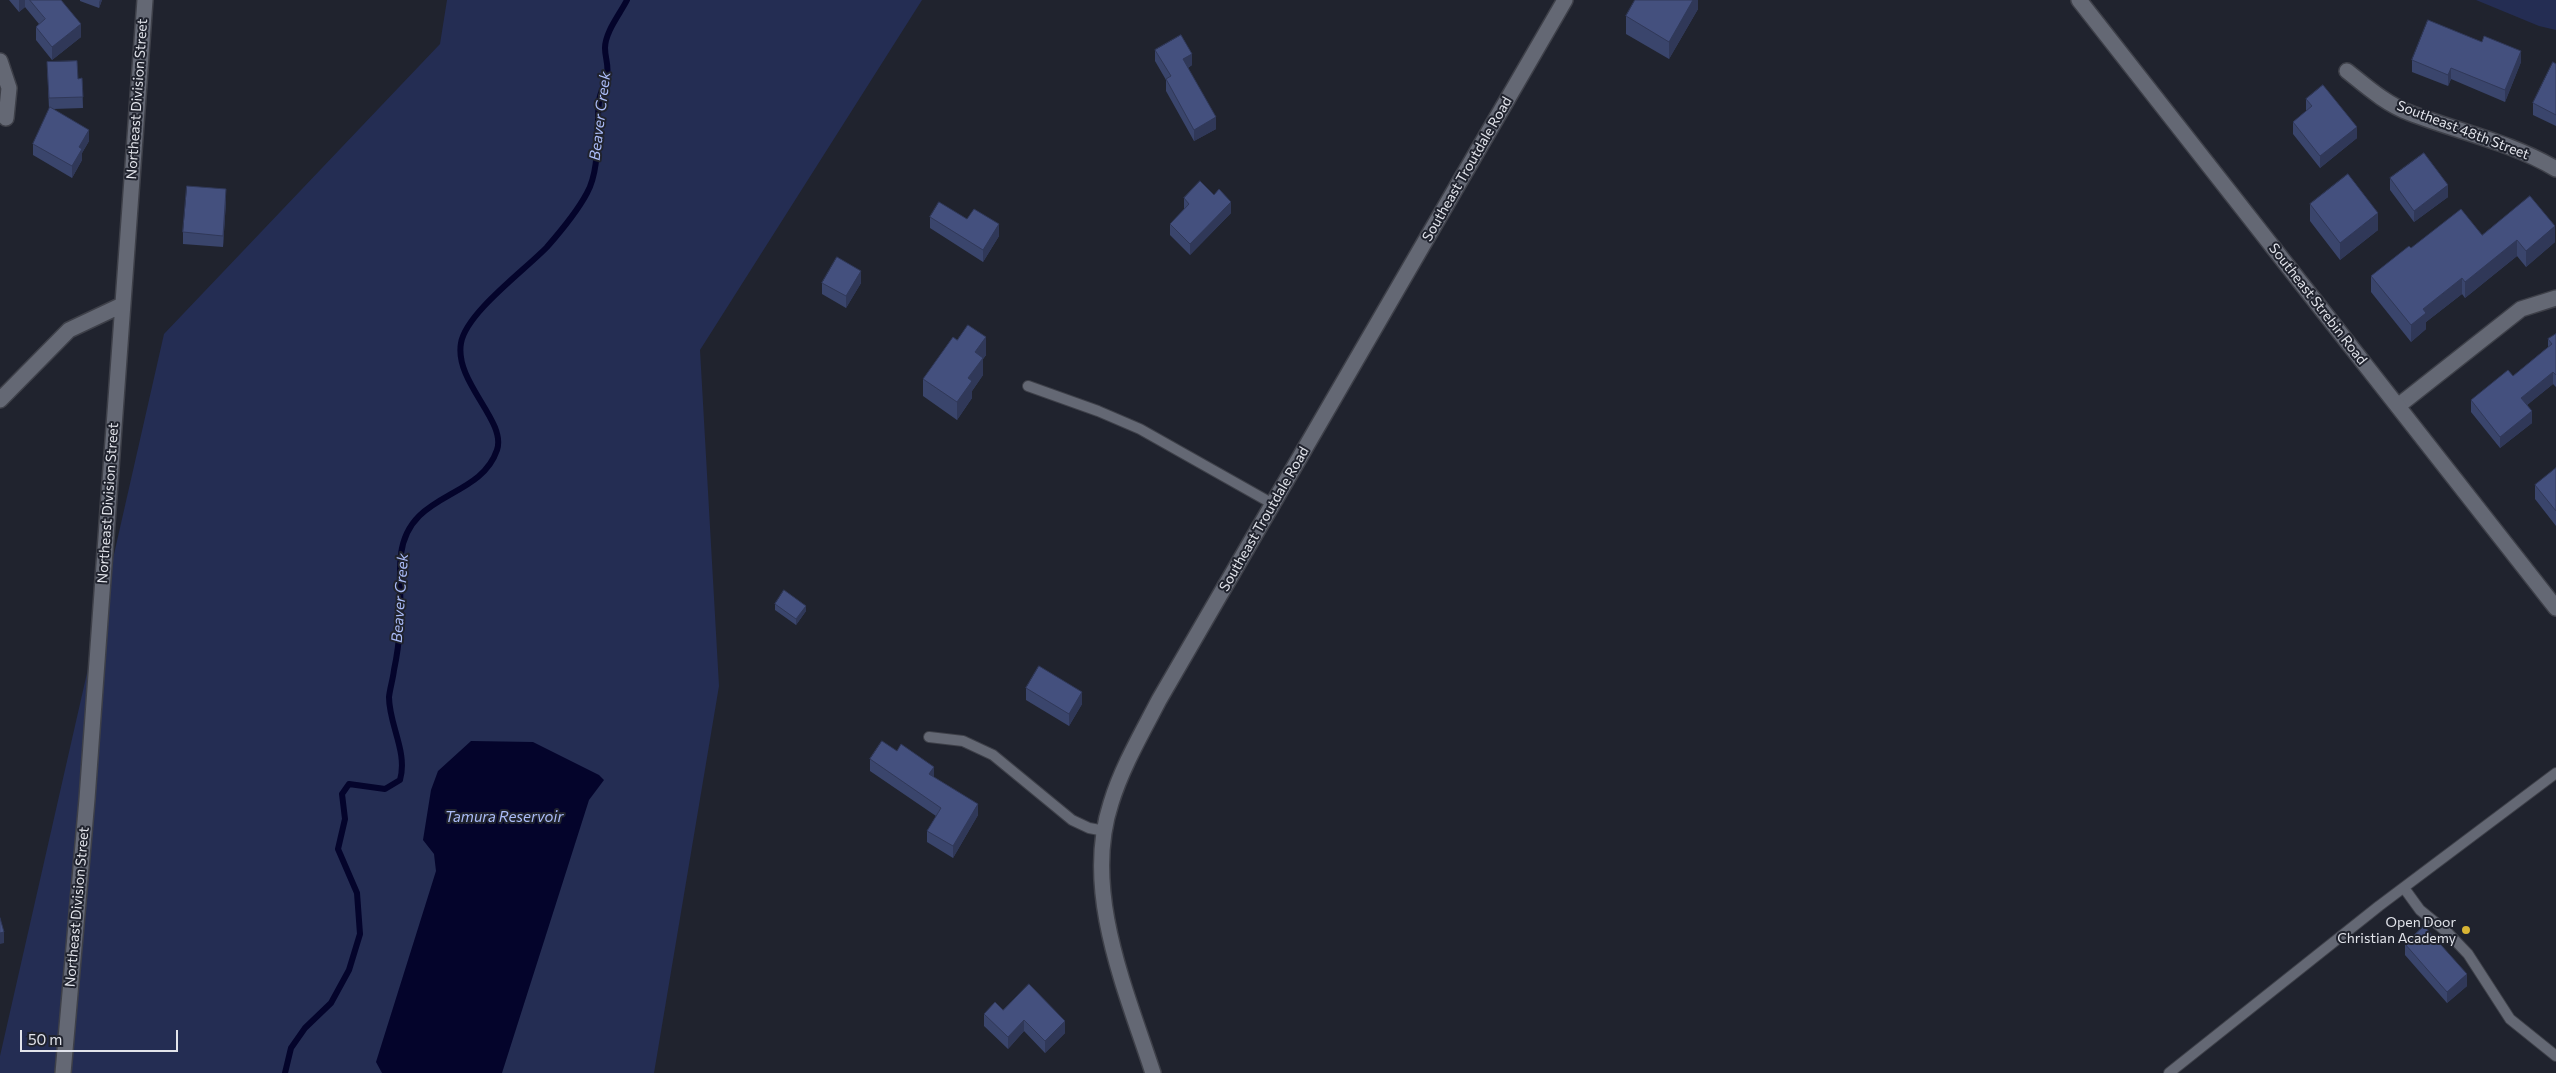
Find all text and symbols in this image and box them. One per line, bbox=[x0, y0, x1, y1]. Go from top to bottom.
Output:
street label: Northeast Division Street bbox=[123, 18, 151, 180]
water label: Beaver Creek bbox=[586, 71, 614, 161]
street label: Southeast Troutdale Road bbox=[1419, 94, 1515, 244]
street label: Southeast 48th Street bbox=[2394, 97, 2532, 163]
street label: Southeast Strebin Road bbox=[2265, 240, 2371, 368]
street label: Northeast Division Street bbox=[94, 422, 122, 584]
street label: Southeast Troutdale Road bbox=[1216, 444, 1312, 594]
water label: Beaver Creek bbox=[388, 553, 412, 643]
water label: Tamura Reservoir bbox=[445, 808, 563, 826]
street label: Northeast Division Street bbox=[62, 826, 92, 988]
place label: Open Door Christian Academy bbox=[2337, 914, 2456, 946]
marker: Open Door Christian Academy bbox=[2460, 924, 2472, 936]
scale bar bbox=[22, 1020, 180, 1052]
text: 50 m bbox=[28, 1030, 62, 1048]

